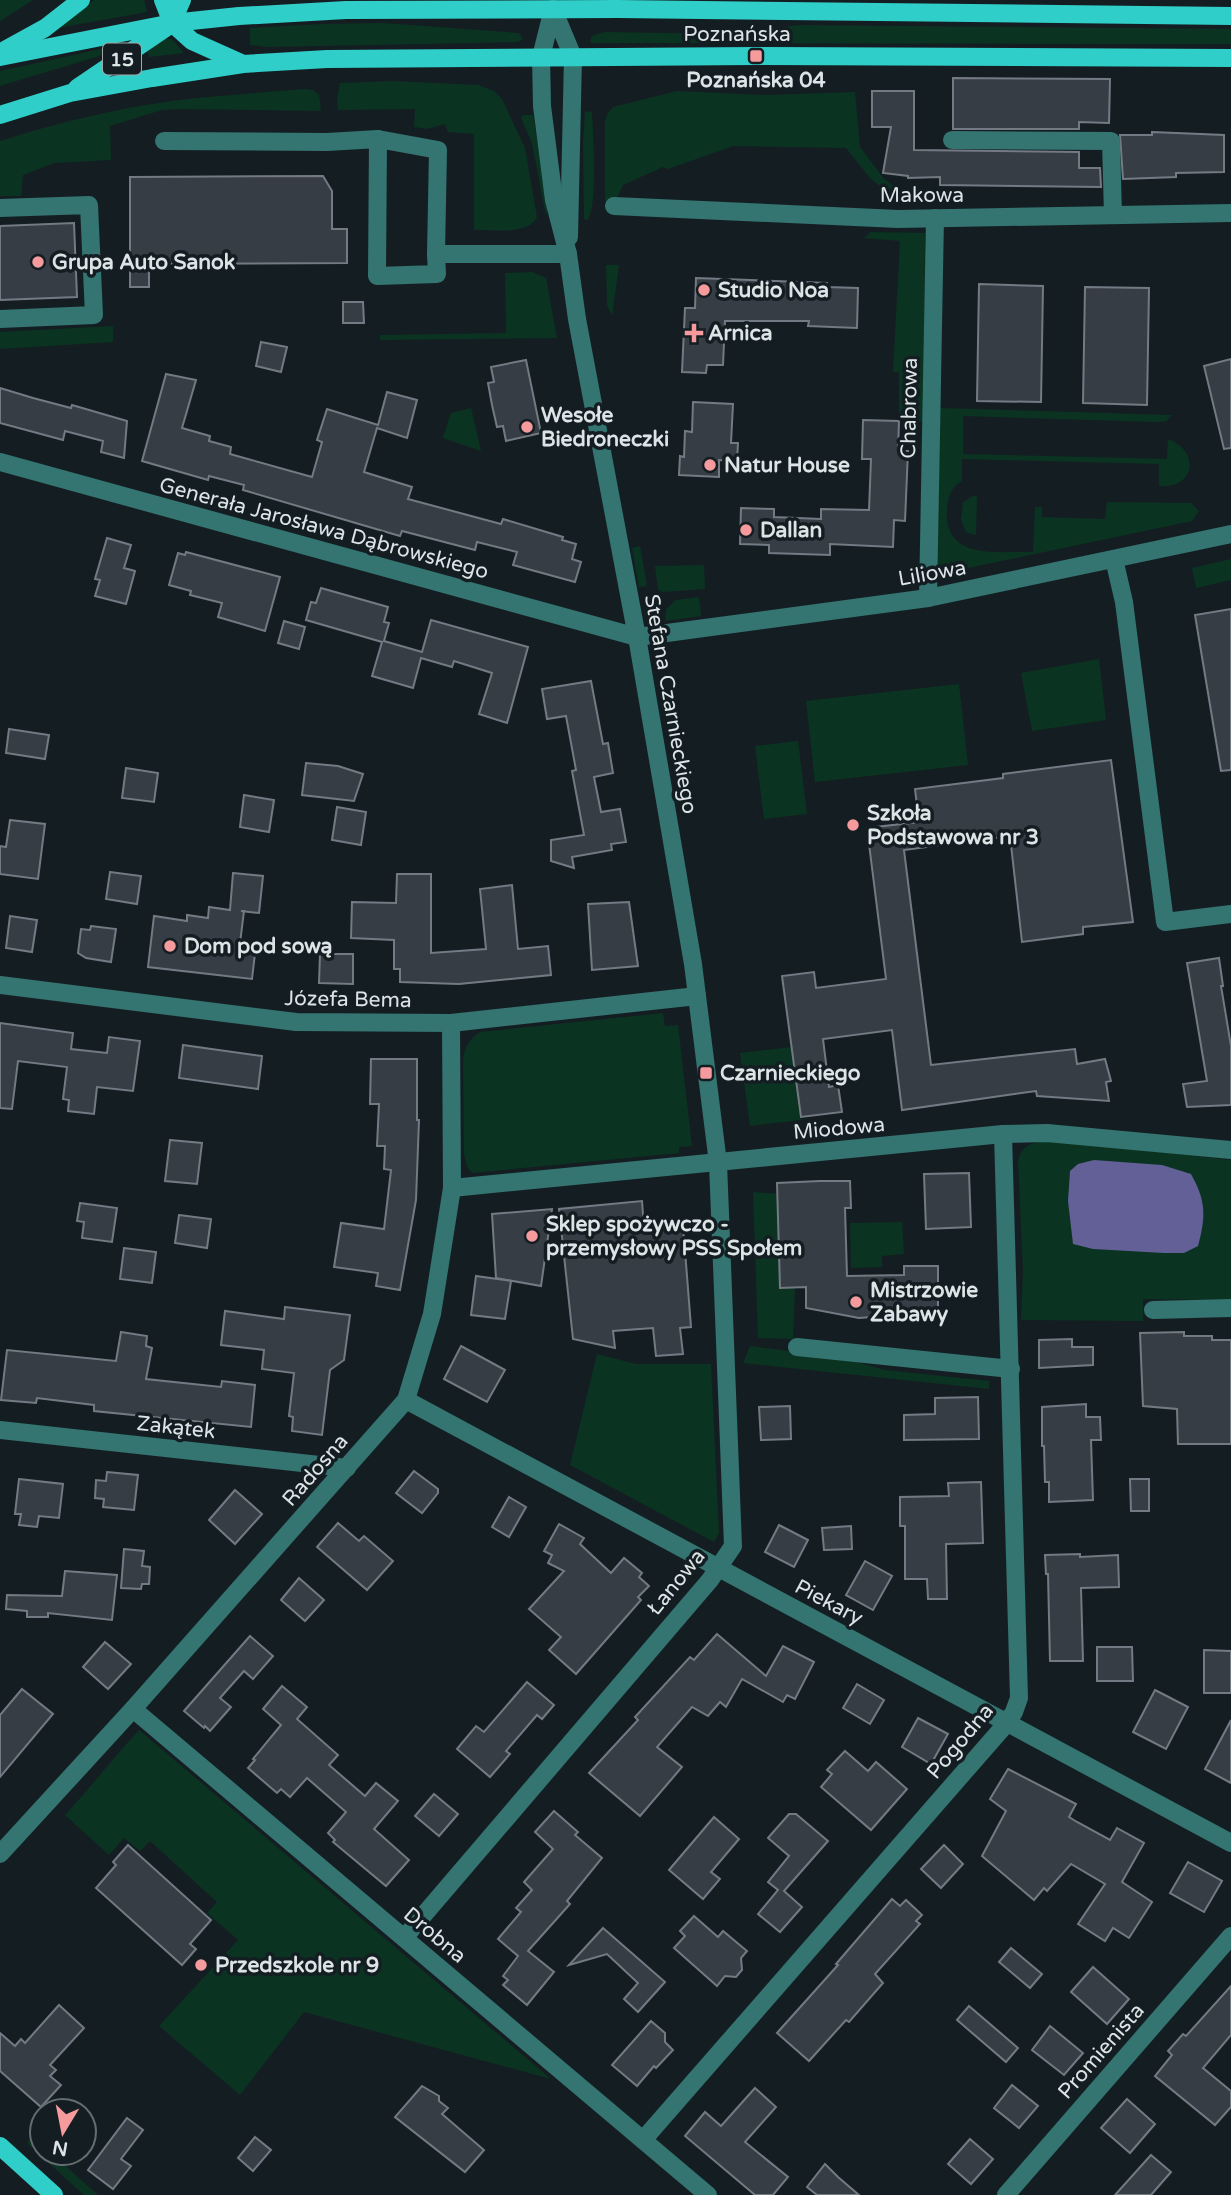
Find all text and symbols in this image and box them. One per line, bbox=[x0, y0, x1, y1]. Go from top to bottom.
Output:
street label: Poznańska bbox=[683, 22, 791, 47]
road number: 15 bbox=[103, 44, 141, 74]
marker: Poznańska 04 bbox=[748, 48, 764, 64]
place label: Poznańska 04 bbox=[686, 68, 826, 93]
street label: Makowa bbox=[880, 183, 964, 208]
place label: Grupa Auto Sanok bbox=[52, 250, 236, 275]
marker: Grupa Auto Sanok bbox=[30, 254, 46, 270]
place label: Studio Noa bbox=[718, 278, 829, 303]
marker: Studio Noa bbox=[696, 282, 712, 298]
place label: Arnica bbox=[708, 321, 773, 346]
marker: Arnica bbox=[686, 325, 702, 341]
street label: Chabrowa bbox=[896, 357, 923, 459]
place label: Wesołe Biedroneczki bbox=[541, 403, 669, 452]
marker: Wesołe Biedroneczki bbox=[519, 419, 535, 435]
place label: Natur House bbox=[724, 453, 850, 478]
marker: Natur House bbox=[702, 457, 718, 473]
street label: Generała Jarosława Dąbrowskiego bbox=[156, 472, 491, 585]
place label: Dallan bbox=[760, 518, 822, 543]
marker: Dallan bbox=[738, 522, 754, 538]
street label: Liliowa bbox=[896, 555, 968, 592]
street label: Stefana Czarnieckiego bbox=[639, 592, 702, 816]
place label: Szkoła Podstawowa nr 3 bbox=[867, 801, 1039, 850]
marker: Szkoła Podstawowa nr 3 bbox=[845, 817, 861, 833]
place label: Dom pod sową bbox=[184, 934, 332, 959]
marker: Dom pod sową bbox=[162, 938, 178, 954]
street label: Józefa Bema bbox=[284, 986, 412, 1013]
place label: Czarnieckiego bbox=[720, 1061, 861, 1086]
marker: Czarnieckiego bbox=[698, 1065, 714, 1081]
street label: Miodowa bbox=[792, 1112, 886, 1145]
place label: Sklep spożywczo - przemysłowy PSS Społem bbox=[546, 1212, 802, 1261]
marker: Sklep spożywczo - przemysłowy PSS Społem bbox=[524, 1228, 540, 1244]
place label: Mistrzowie Zabawy bbox=[870, 1278, 978, 1327]
marker: Mistrzowie Zabawy bbox=[848, 1294, 864, 1310]
street label: Zakątek bbox=[135, 1411, 217, 1444]
street label: Radosna bbox=[277, 1429, 353, 1512]
street label: Łanowa bbox=[642, 1544, 711, 1620]
street label: Piekary bbox=[790, 1574, 867, 1631]
street label: Pogodna bbox=[922, 1699, 999, 1784]
street label: Drobna bbox=[398, 1902, 471, 1969]
place label: Przedszkole nr 9 bbox=[215, 1953, 379, 1978]
marker: Przedszkole nr 9 bbox=[193, 1957, 209, 1973]
street label: Promienista bbox=[1053, 1998, 1150, 2104]
north arrow bbox=[28, 2097, 98, 2167]
text: N bbox=[51, 2136, 70, 2160]

